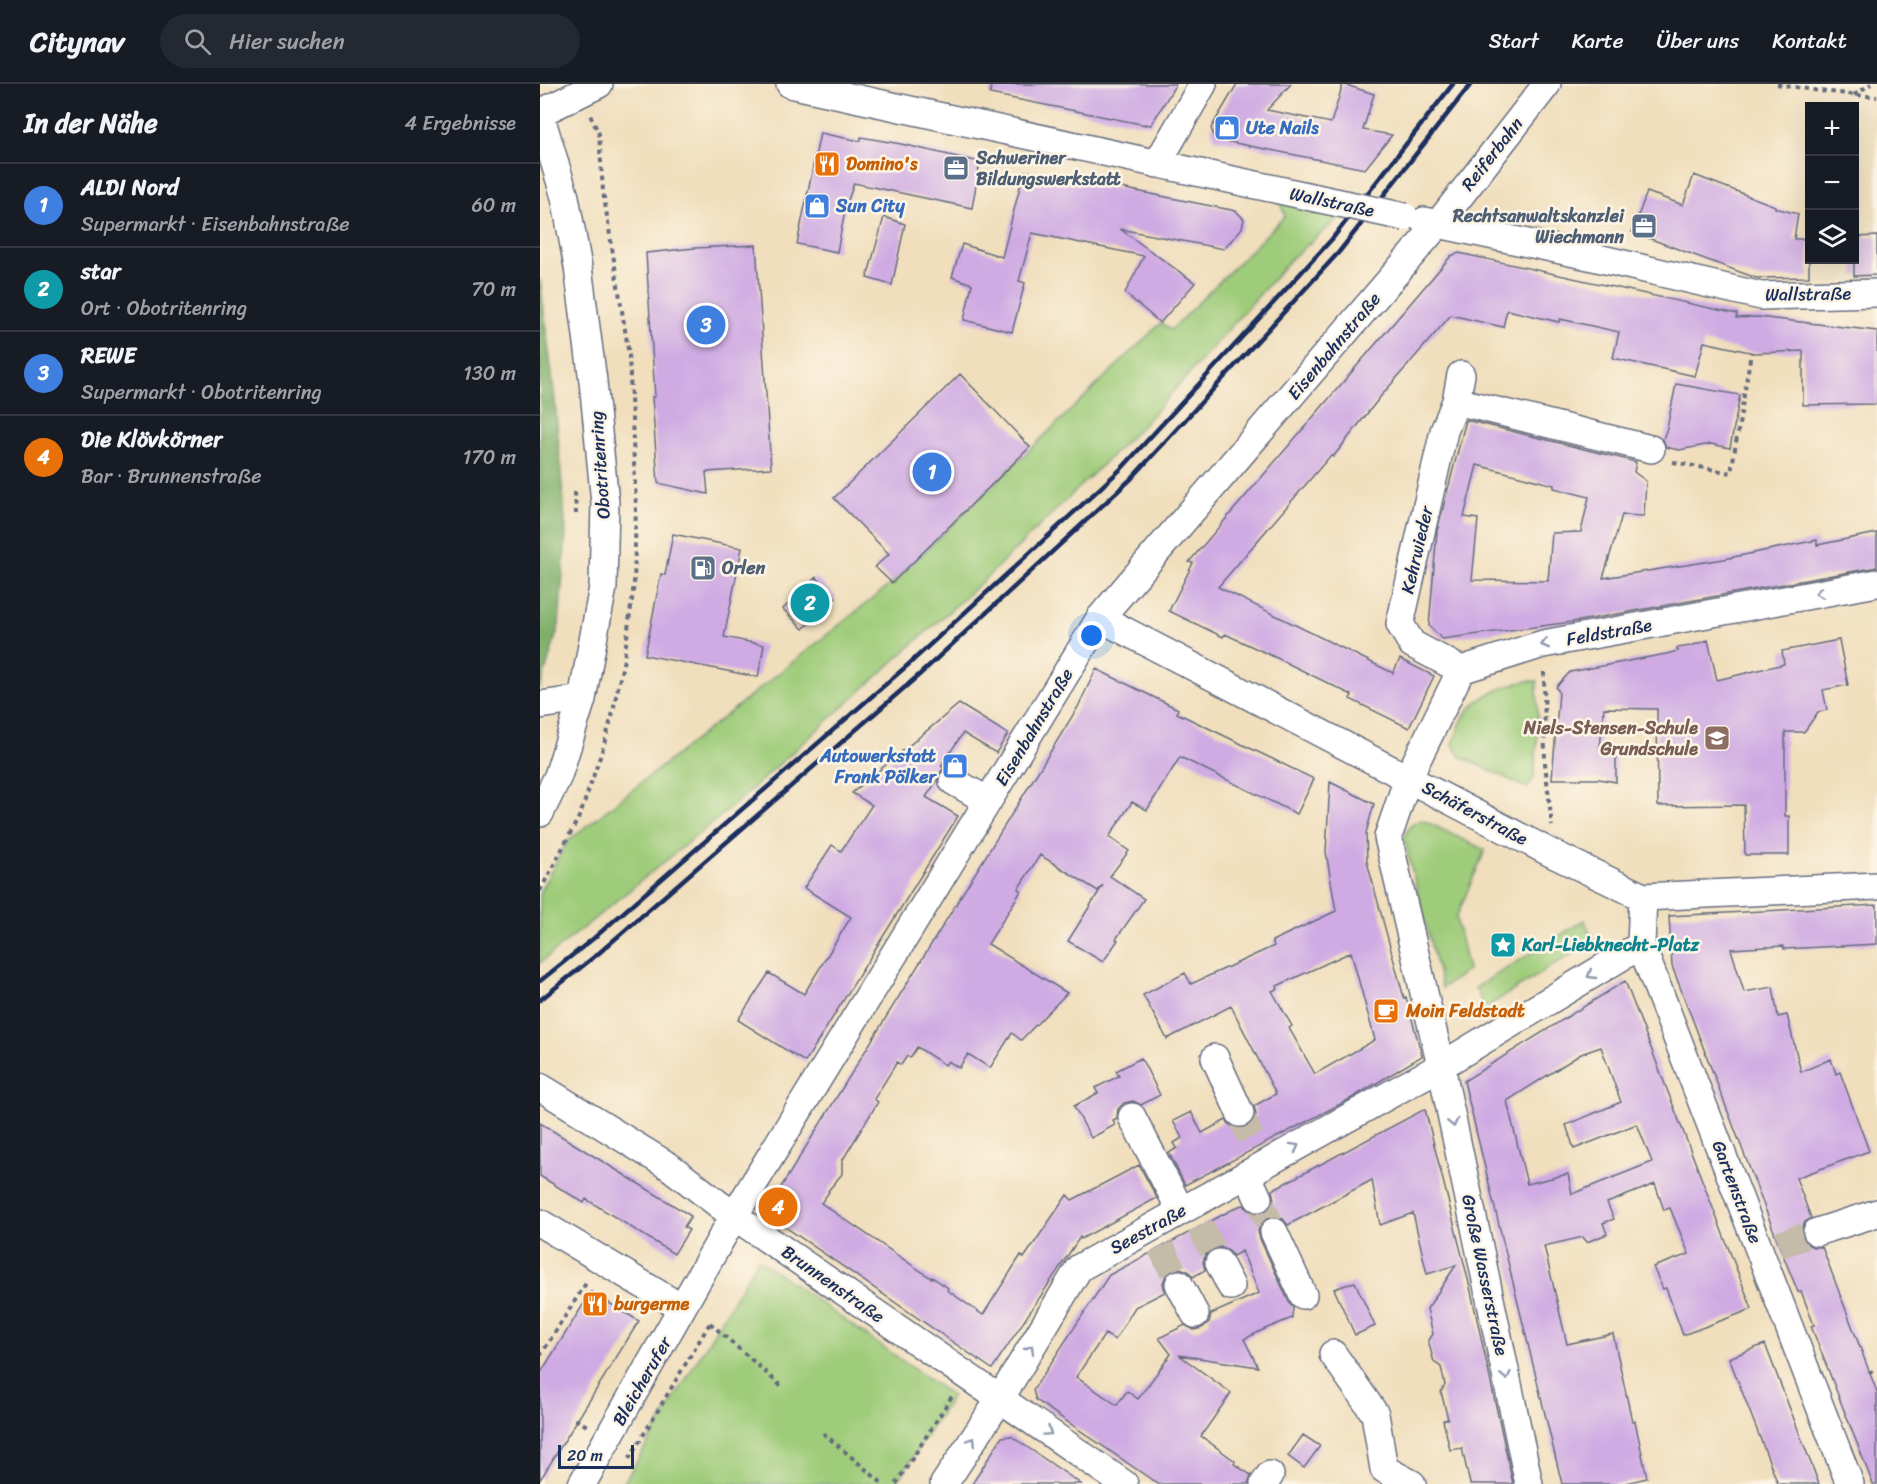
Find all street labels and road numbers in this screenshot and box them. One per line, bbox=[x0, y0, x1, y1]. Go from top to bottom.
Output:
street label: Reiferbahn bbox=[1453, 110, 1532, 198]
street label: Wallstraße bbox=[1287, 177, 1378, 227]
street label: Wallstraße bbox=[1765, 277, 1852, 311]
street label: Eisenbahnstraße bbox=[1279, 285, 1389, 407]
street label: Obotritenring bbox=[580, 410, 620, 520]
street label: Kehrwieder bbox=[1391, 501, 1443, 597]
street label: Feldstraße bbox=[1564, 609, 1655, 655]
street label: Eisenbahnstraße bbox=[986, 662, 1082, 792]
street label: Schäferstraße bbox=[1416, 772, 1534, 855]
street label: Gartenstraße bbox=[1703, 1135, 1771, 1249]
street label: Große Wasserstraße bbox=[1452, 1191, 1518, 1359]
street label: Seestraße bbox=[1103, 1195, 1193, 1263]
street label: Brunnenstraße bbox=[774, 1236, 892, 1332]
street label: Bleicherufer bbox=[603, 1329, 681, 1432]

